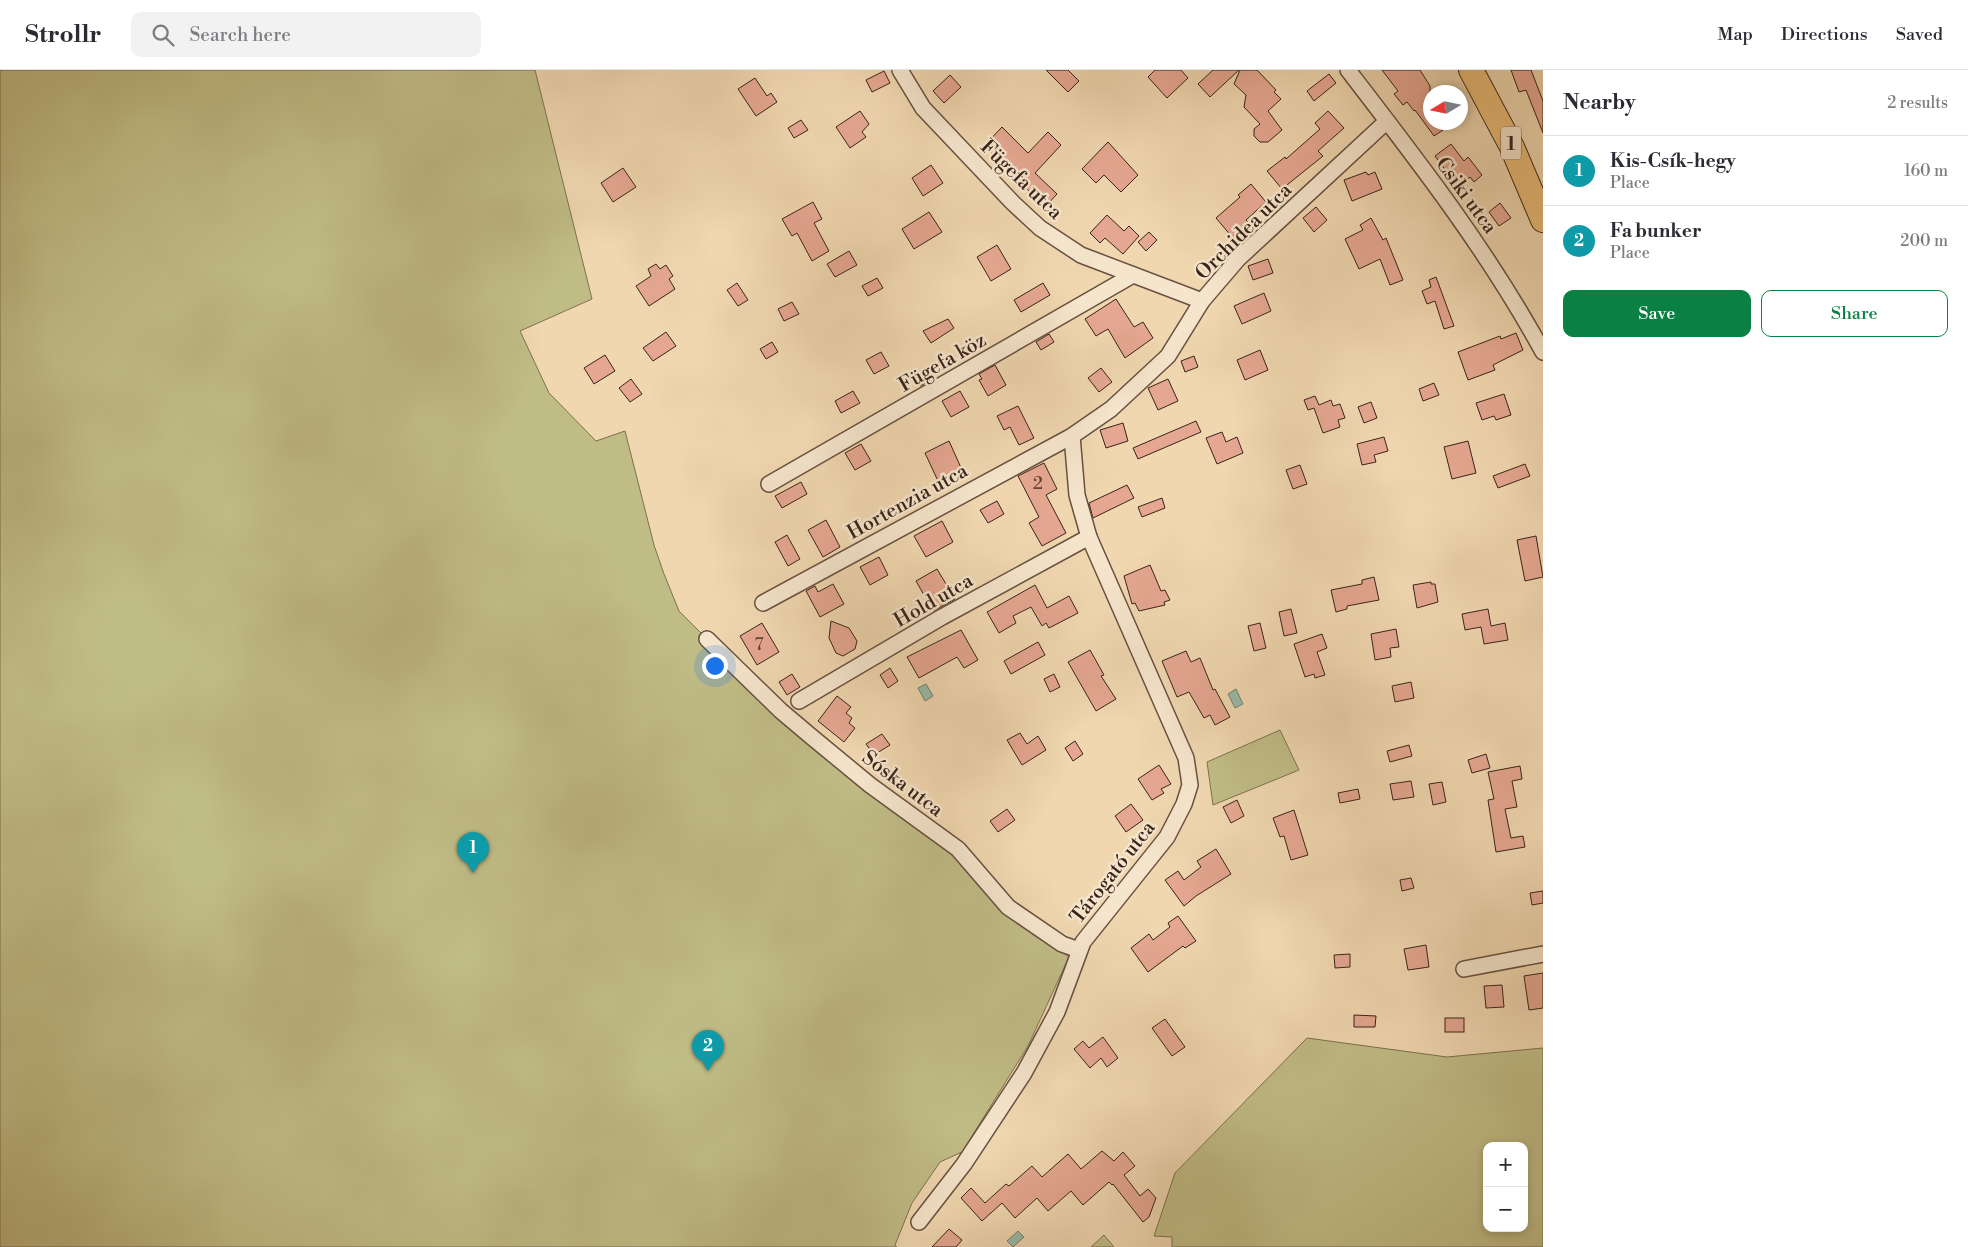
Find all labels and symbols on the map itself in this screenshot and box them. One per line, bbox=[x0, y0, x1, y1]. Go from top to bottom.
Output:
north arrow bbox=[1423, 85, 1468, 130]
road number: 1 bbox=[1501, 126, 1521, 160]
street label: Fügefa utca bbox=[975, 135, 1068, 226]
street label: Csiki utca bbox=[1430, 153, 1502, 240]
street label: Orchidea utca bbox=[1190, 178, 1298, 286]
street label: Fügefa köz bbox=[894, 328, 991, 398]
street label: Hortenzia utca bbox=[843, 458, 973, 546]
house number: 2 bbox=[1033, 472, 1043, 495]
street label: Hold utca bbox=[890, 568, 978, 634]
house number: 7 bbox=[754, 633, 764, 656]
your location bbox=[702, 653, 728, 679]
street label: Sóska utca bbox=[857, 746, 948, 823]
street label: Tárogató utca bbox=[1065, 816, 1162, 929]
pin: 1 bbox=[457, 832, 489, 873]
pin: 2 bbox=[692, 1030, 724, 1071]

